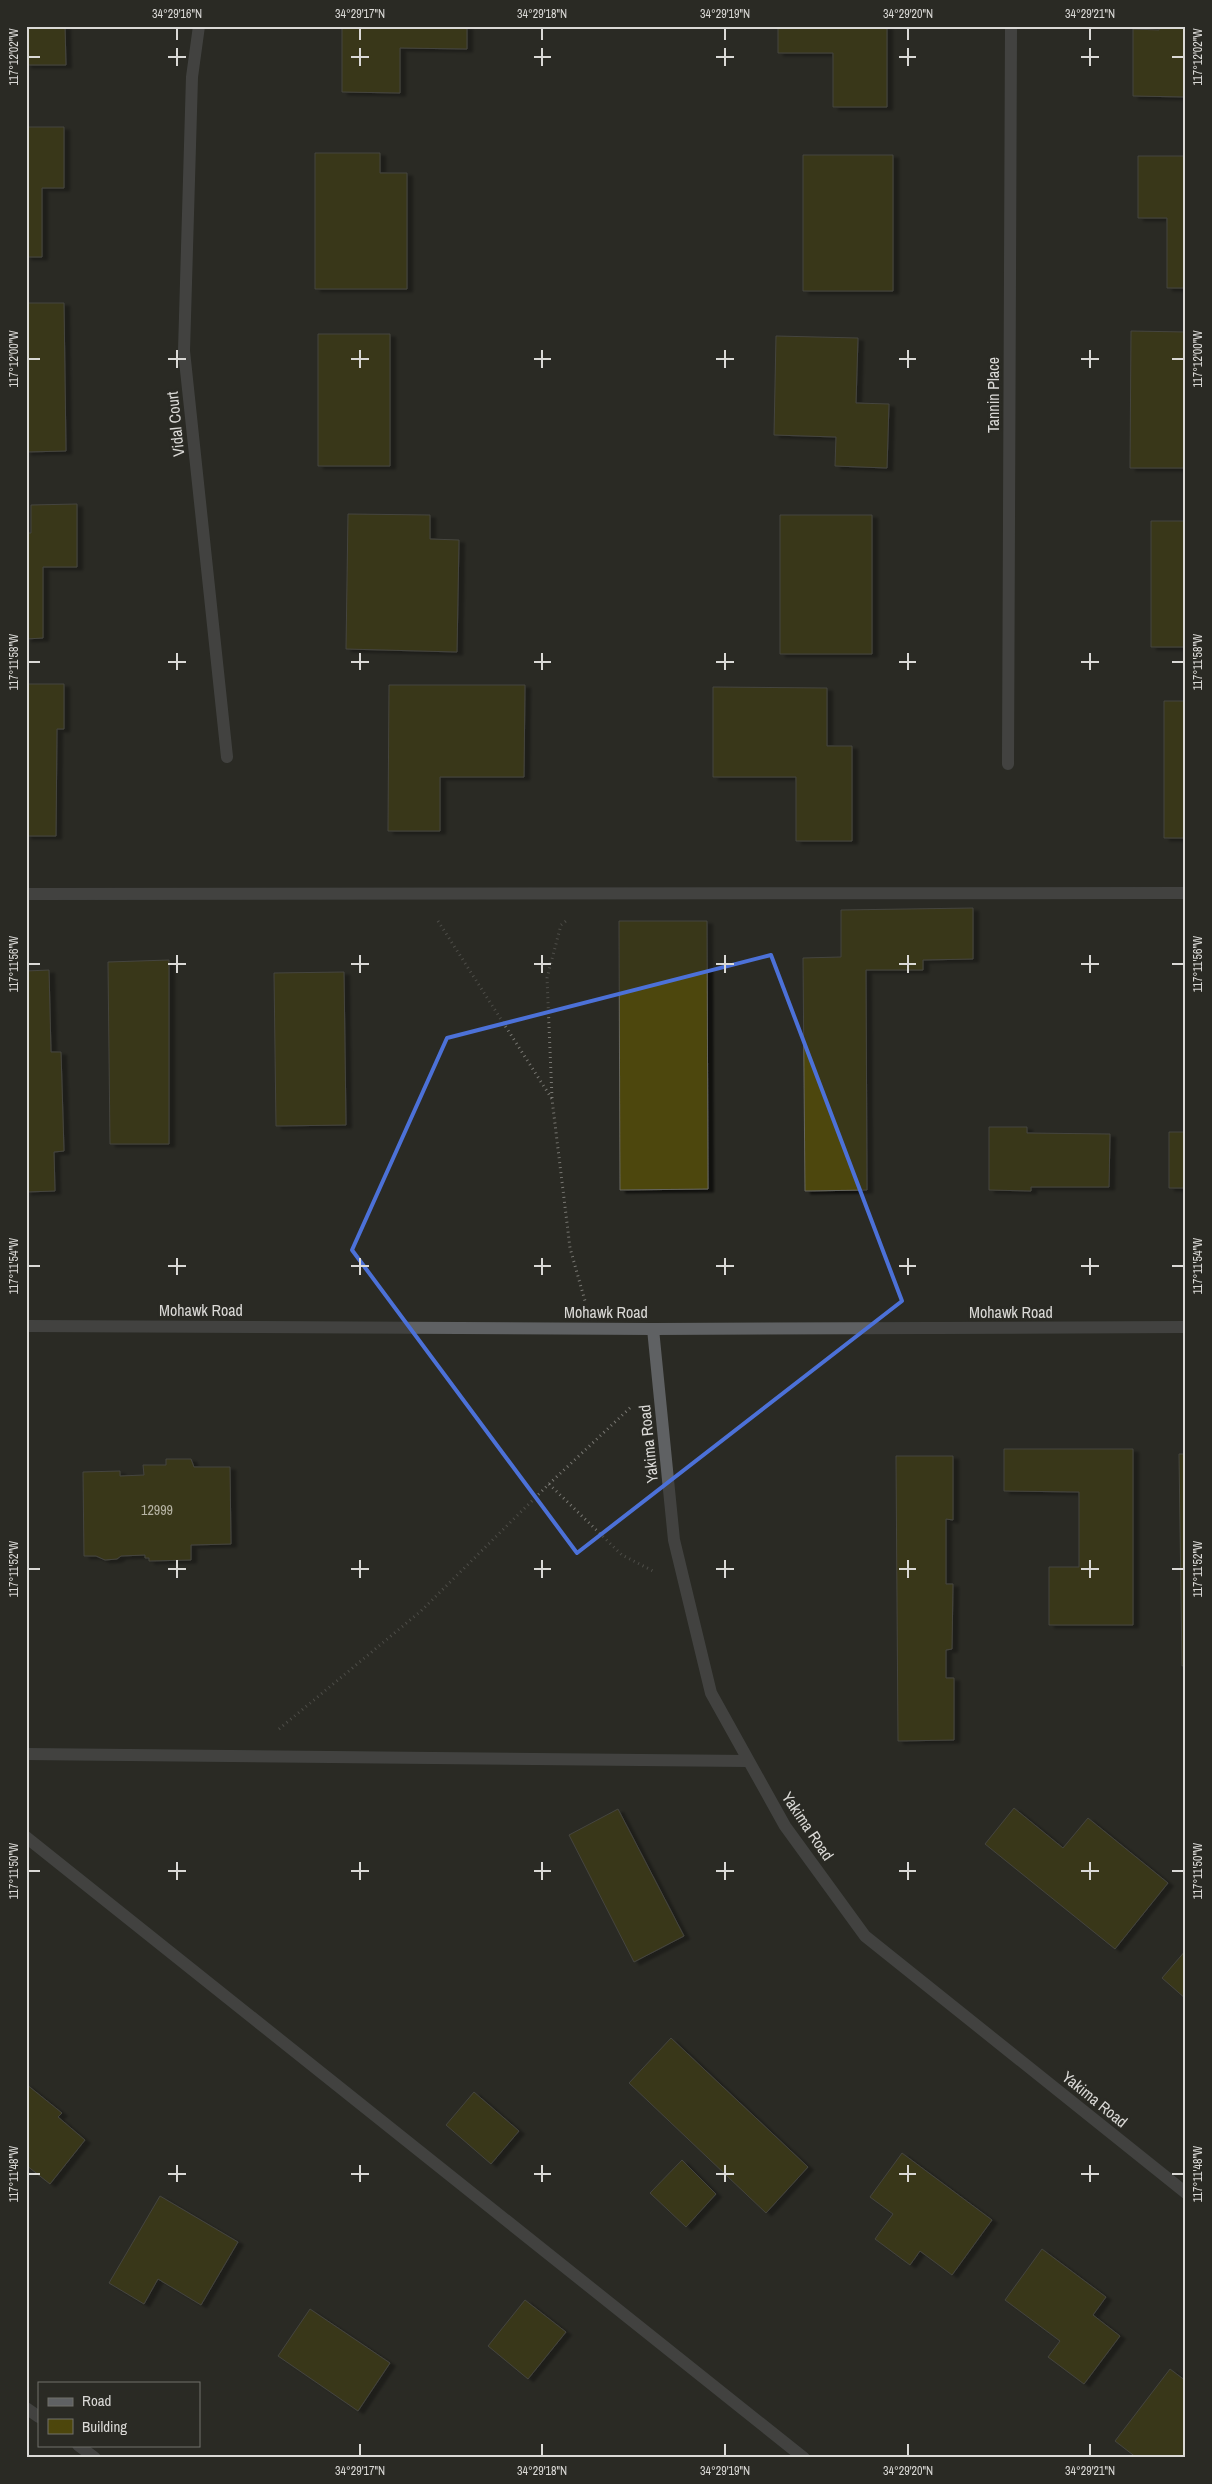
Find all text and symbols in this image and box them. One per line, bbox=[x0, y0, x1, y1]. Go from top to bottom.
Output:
text: 34°29'16"N bbox=[152, 6, 202, 22]
text: 34°29'17"N bbox=[335, 6, 385, 22]
text: 34°29'18"N bbox=[517, 6, 567, 22]
text: 34°29'19"N bbox=[700, 6, 750, 22]
text: 34°29'20"N bbox=[883, 6, 933, 22]
text: 34°29'21"N bbox=[1065, 6, 1115, 22]
text: 117°12'02"W bbox=[6, 28, 22, 86]
text: 117°12'02"W bbox=[1190, 28, 1206, 86]
text: 117°12'00"W bbox=[6, 330, 22, 388]
text: 117°12'00"W bbox=[1190, 330, 1206, 388]
street label: Tannin Place bbox=[982, 357, 1004, 433]
street label: Vidal Court bbox=[161, 390, 189, 458]
text: 117°11'58"W bbox=[6, 633, 22, 690]
text: 117°11'58"W bbox=[1190, 633, 1206, 690]
text: 117°11'56"W bbox=[6, 935, 22, 992]
text: 117°11'56"W bbox=[1190, 935, 1206, 992]
text: 117°11'54"W bbox=[6, 1237, 22, 1294]
text: 117°11'54"W bbox=[1190, 1237, 1206, 1294]
street label: Mohawk Road bbox=[159, 1299, 243, 1321]
street label: Mohawk Road bbox=[564, 1301, 648, 1323]
street label: Mohawk Road bbox=[969, 1301, 1053, 1323]
street label: Yakima Road bbox=[633, 1404, 663, 1484]
house number: 12999 bbox=[141, 1501, 173, 1519]
text: 117°11'52"W bbox=[6, 1540, 22, 1597]
text: 117°11'52"W bbox=[1190, 1540, 1206, 1597]
street label: Yakima Road bbox=[777, 1787, 839, 1865]
text: 117°11'50"W bbox=[6, 1842, 22, 1899]
text: 117°11'50"W bbox=[1190, 1842, 1206, 1899]
street label: Yakima Road bbox=[1058, 2066, 1132, 2132]
text: 117°11'48"W bbox=[6, 2145, 22, 2202]
text: 117°11'48"W bbox=[1190, 2145, 1206, 2202]
legend bbox=[38, 2382, 200, 2446]
text: Road bbox=[82, 2390, 111, 2411]
text: Building bbox=[82, 2416, 127, 2437]
text: 34°29'17"N bbox=[335, 2463, 385, 2479]
text: 34°29'18"N bbox=[517, 2463, 567, 2479]
text: 34°29'19"N bbox=[700, 2463, 750, 2479]
text: 34°29'20"N bbox=[883, 2463, 933, 2479]
text: 34°29'21"N bbox=[1065, 2463, 1115, 2479]

